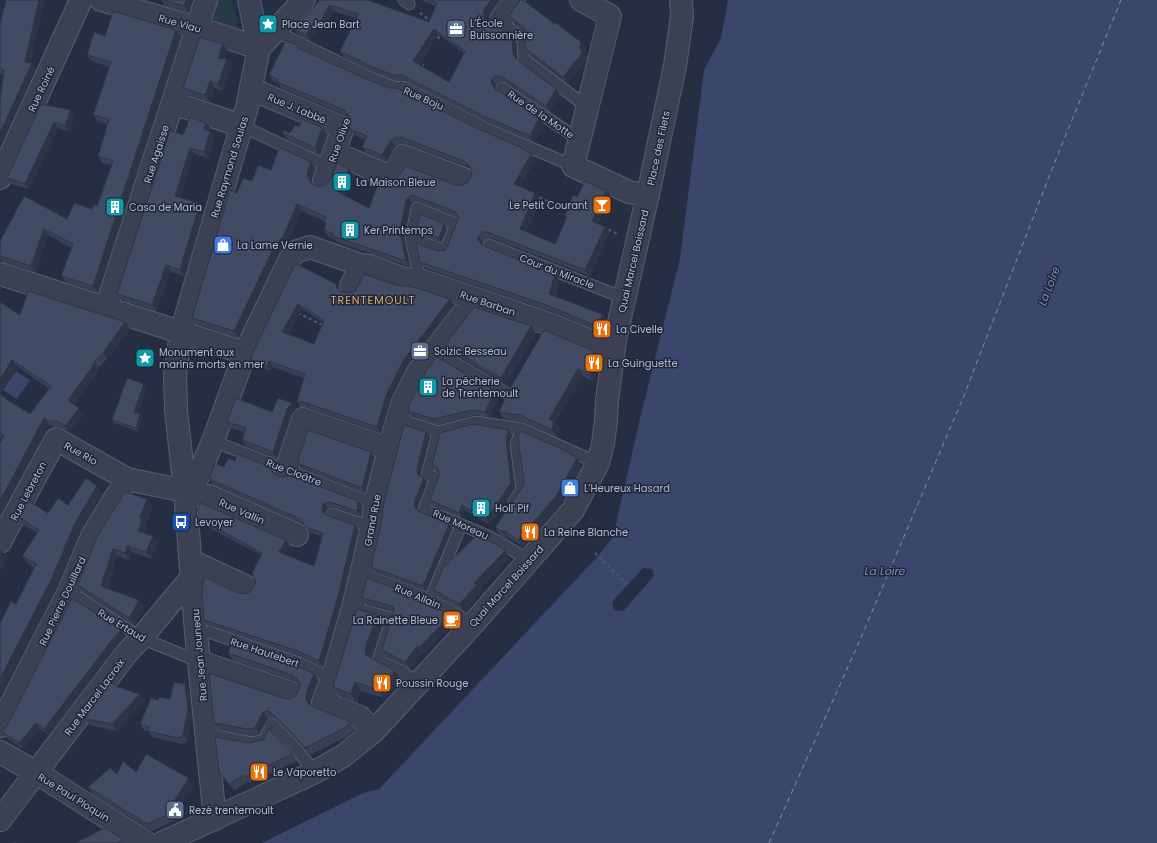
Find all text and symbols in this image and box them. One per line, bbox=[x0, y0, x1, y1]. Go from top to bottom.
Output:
street label: Rue Viau bbox=[157, 10, 203, 37]
place icon: Place Jean Bart bbox=[257, 13, 279, 35]
place label: L’École Buissonnière bbox=[470, 16, 533, 43]
place label: Place Jean Bart bbox=[282, 17, 360, 32]
office icon: L’École Buissonnière bbox=[445, 18, 467, 40]
street label: Rue Roiné bbox=[24, 64, 59, 115]
street label: Rue Boju bbox=[401, 83, 446, 114]
street label: Rue de la Motte bbox=[504, 87, 577, 142]
street label: Rue J. Labbé bbox=[265, 89, 328, 128]
street label: Place des Filets bbox=[643, 109, 674, 187]
street label: Rue Raymond Soulas bbox=[207, 115, 252, 220]
street label: Rue Olive bbox=[325, 116, 354, 164]
street label: Rue Agaisse bbox=[140, 123, 173, 185]
building icon: La Maison Bleue bbox=[331, 171, 353, 193]
place label: La Maison Bleue bbox=[356, 175, 436, 190]
bar icon: Le Petit Courant bbox=[591, 194, 613, 216]
building icon: Casa de Maria bbox=[104, 196, 126, 218]
place label: Le Petit Courant bbox=[509, 198, 588, 213]
place label: Casa de Maria bbox=[129, 200, 202, 215]
street label: Quai Marcel Boissard bbox=[614, 208, 653, 314]
building icon: Ker Printemps bbox=[339, 219, 361, 241]
place label: Ker Printemps bbox=[364, 223, 433, 238]
shop icon: La Lame Vernie bbox=[212, 234, 234, 256]
place label: La Lame Vernie bbox=[237, 238, 313, 253]
street label: Cour du Miracle bbox=[517, 250, 596, 293]
water label: La Loire bbox=[1034, 264, 1064, 308]
street label: Rue Barban bbox=[458, 287, 518, 320]
district label: TRENTEMOULT bbox=[331, 292, 415, 308]
restaurant icon: La Civelle bbox=[591, 318, 613, 340]
place label: La Civelle bbox=[616, 322, 663, 337]
office icon: Soizic Besseau bbox=[409, 340, 431, 362]
place label: Soizic Besseau bbox=[434, 344, 507, 359]
place label: Monument aux marins morts en mer bbox=[159, 345, 264, 372]
place icon: Monument aux marins morts en mer bbox=[134, 347, 156, 369]
restaurant icon: La Guinguette bbox=[583, 352, 605, 374]
place label: La Guinguette bbox=[608, 356, 678, 371]
place label: La pêcherie de Trentemoult bbox=[442, 374, 519, 401]
building icon: La pêcherie de Trentemoult bbox=[417, 376, 439, 398]
street label: Rue Rio bbox=[61, 438, 100, 469]
street label: Rue Cloâtre bbox=[264, 455, 324, 490]
street label: Rue Lebreton bbox=[7, 459, 50, 523]
shop icon: L’Heureux Hasard bbox=[559, 477, 581, 499]
place label: L’Heureux Hasard bbox=[584, 481, 670, 496]
street label: Grand Rue bbox=[360, 493, 385, 547]
street label: Rue Vallin bbox=[217, 495, 267, 528]
building icon: Holl' Pif bbox=[470, 497, 492, 519]
place label: Holl' Pif bbox=[495, 501, 529, 516]
street label: Rue Moreau bbox=[431, 506, 491, 543]
bus stop icon: Levoyer bbox=[170, 511, 192, 533]
place label: Levoyer bbox=[195, 515, 233, 530]
restaurant icon: La Reine Blanche bbox=[519, 521, 541, 543]
place label: La Reine Blanche bbox=[544, 525, 628, 540]
street label: Quai Marcel Boissard bbox=[466, 542, 547, 631]
street label: Rue Pierre Douillard bbox=[35, 554, 90, 648]
water label: La Loire bbox=[865, 563, 906, 579]
street label: Rue Allain bbox=[392, 580, 443, 613]
street label: Rue Ertaud bbox=[95, 605, 149, 646]
street label: Rue Jean Jouneau bbox=[188, 608, 211, 702]
cafe icon: La Rainette Bleue bbox=[441, 609, 463, 631]
place label: La Rainette Bleue bbox=[353, 613, 438, 628]
street label: Rue Hautebert bbox=[229, 634, 301, 671]
street label: Rue Marcel Lacroix bbox=[61, 656, 128, 739]
restaurant icon: Poussin Rouge bbox=[371, 672, 393, 694]
place label: Poussin Rouge bbox=[396, 676, 468, 691]
restaurant icon: Le Vaporetto bbox=[248, 761, 270, 783]
place label: Le Vaporetto bbox=[273, 765, 336, 780]
street label: Rue Paul Ploquin bbox=[35, 769, 113, 826]
public building icon: Rezé trentemoult bbox=[164, 799, 186, 821]
place label: Rezé trentemoult bbox=[189, 803, 274, 818]

